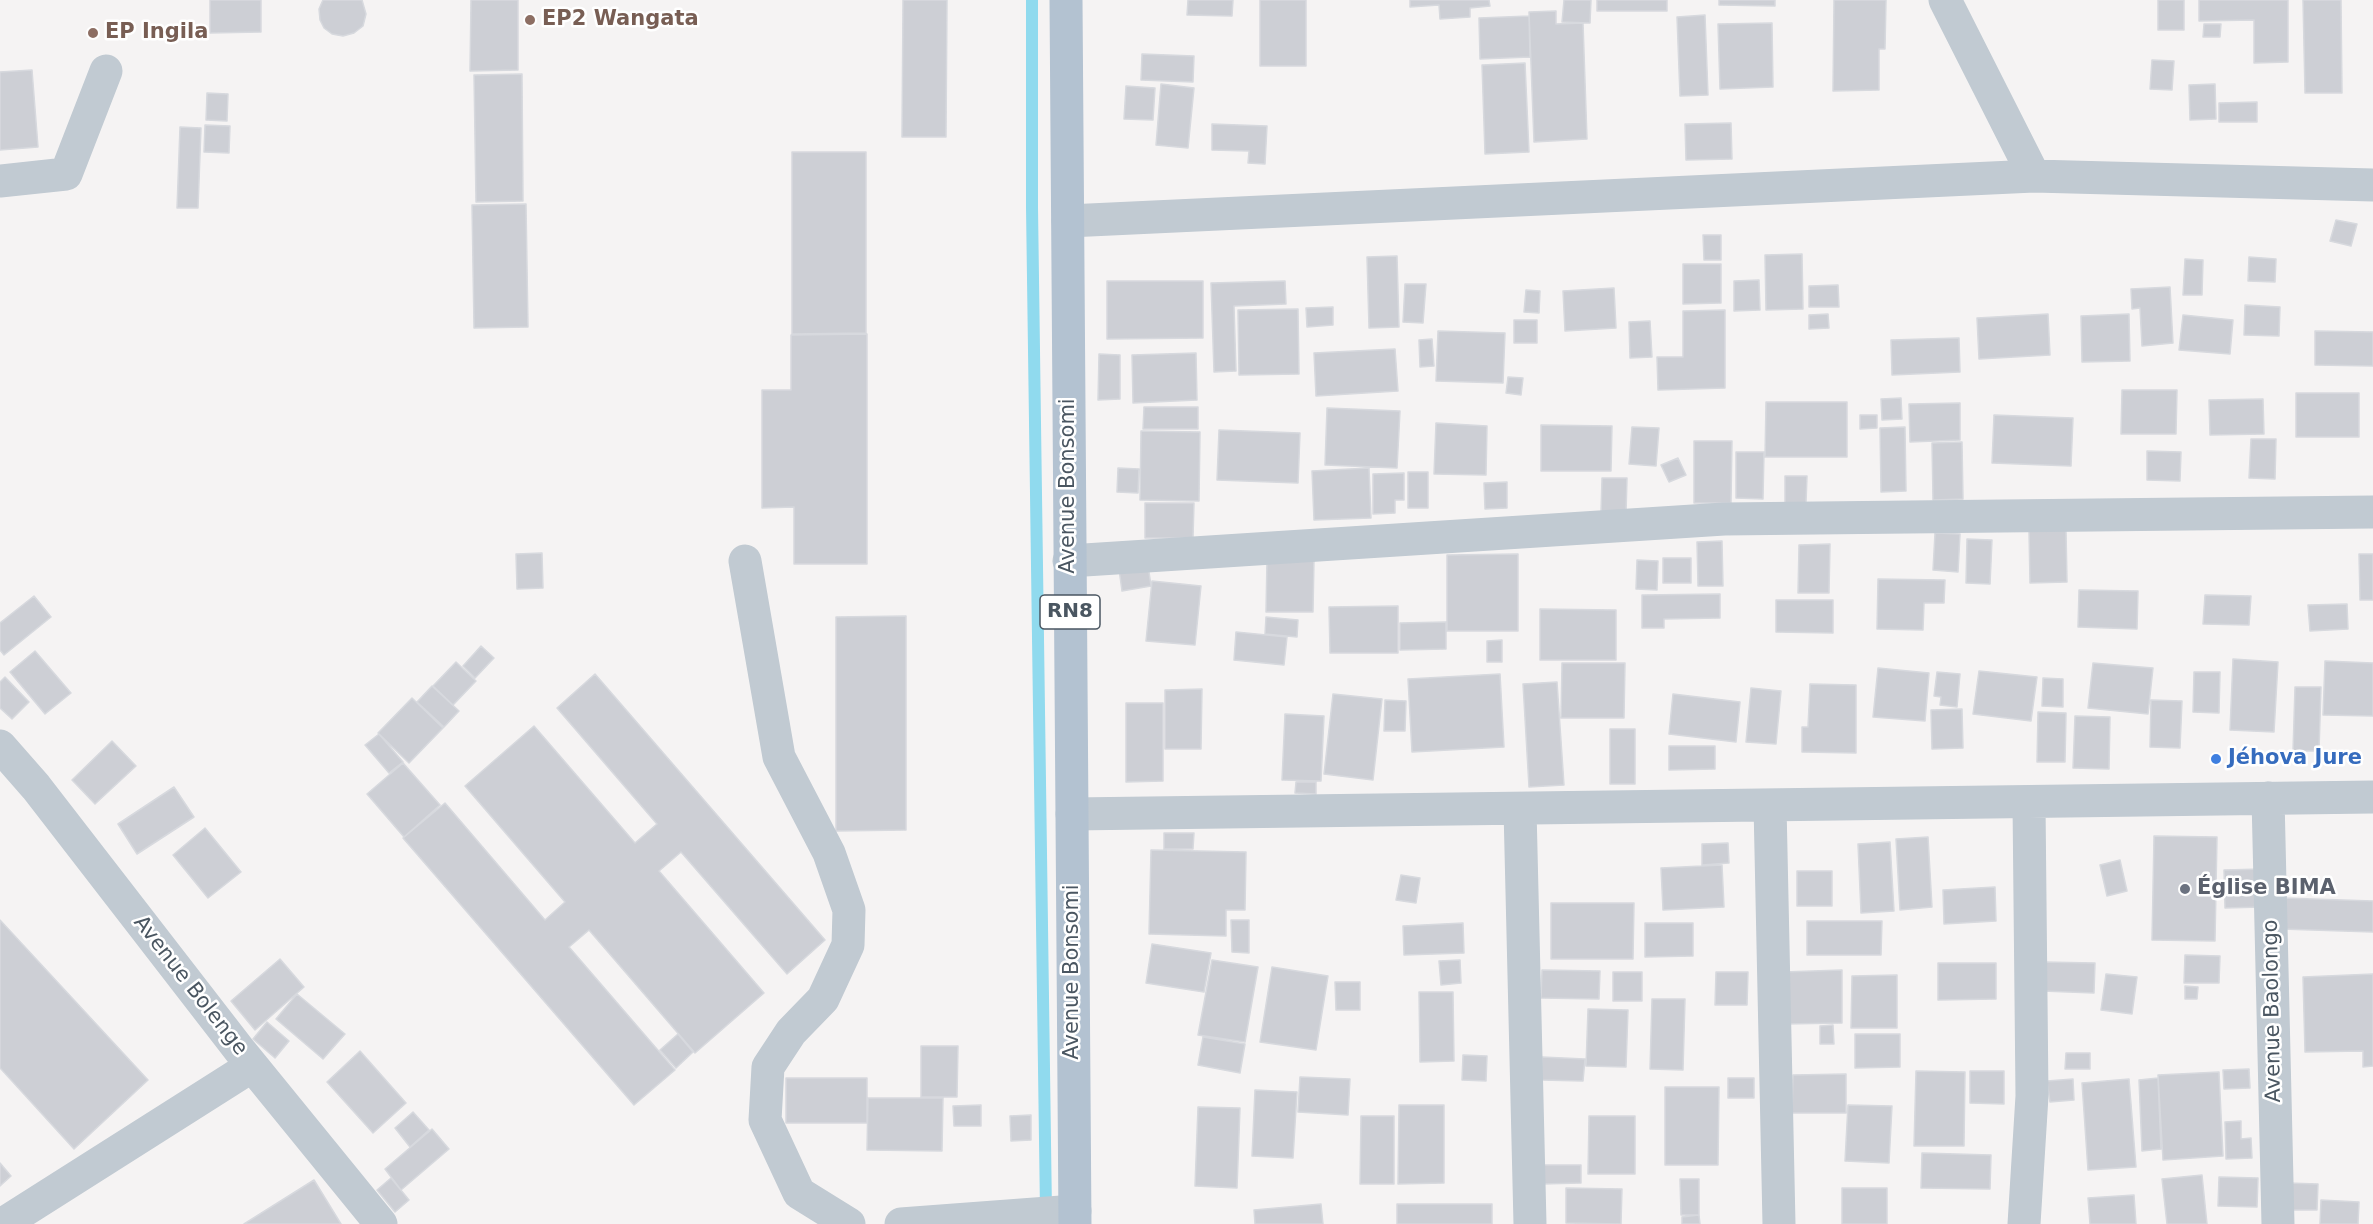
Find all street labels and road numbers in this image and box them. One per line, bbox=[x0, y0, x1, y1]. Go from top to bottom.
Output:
street label: Avenue Bonsomi bbox=[1056, 398, 1082, 574]
road number: RN8 bbox=[1040, 595, 1100, 629]
street label: Avenue Bonsomi bbox=[1060, 884, 1086, 1060]
street label: Avenue Bolenge bbox=[128, 911, 252, 1061]
street label: Avenue Baolongo bbox=[2259, 919, 2287, 1103]

